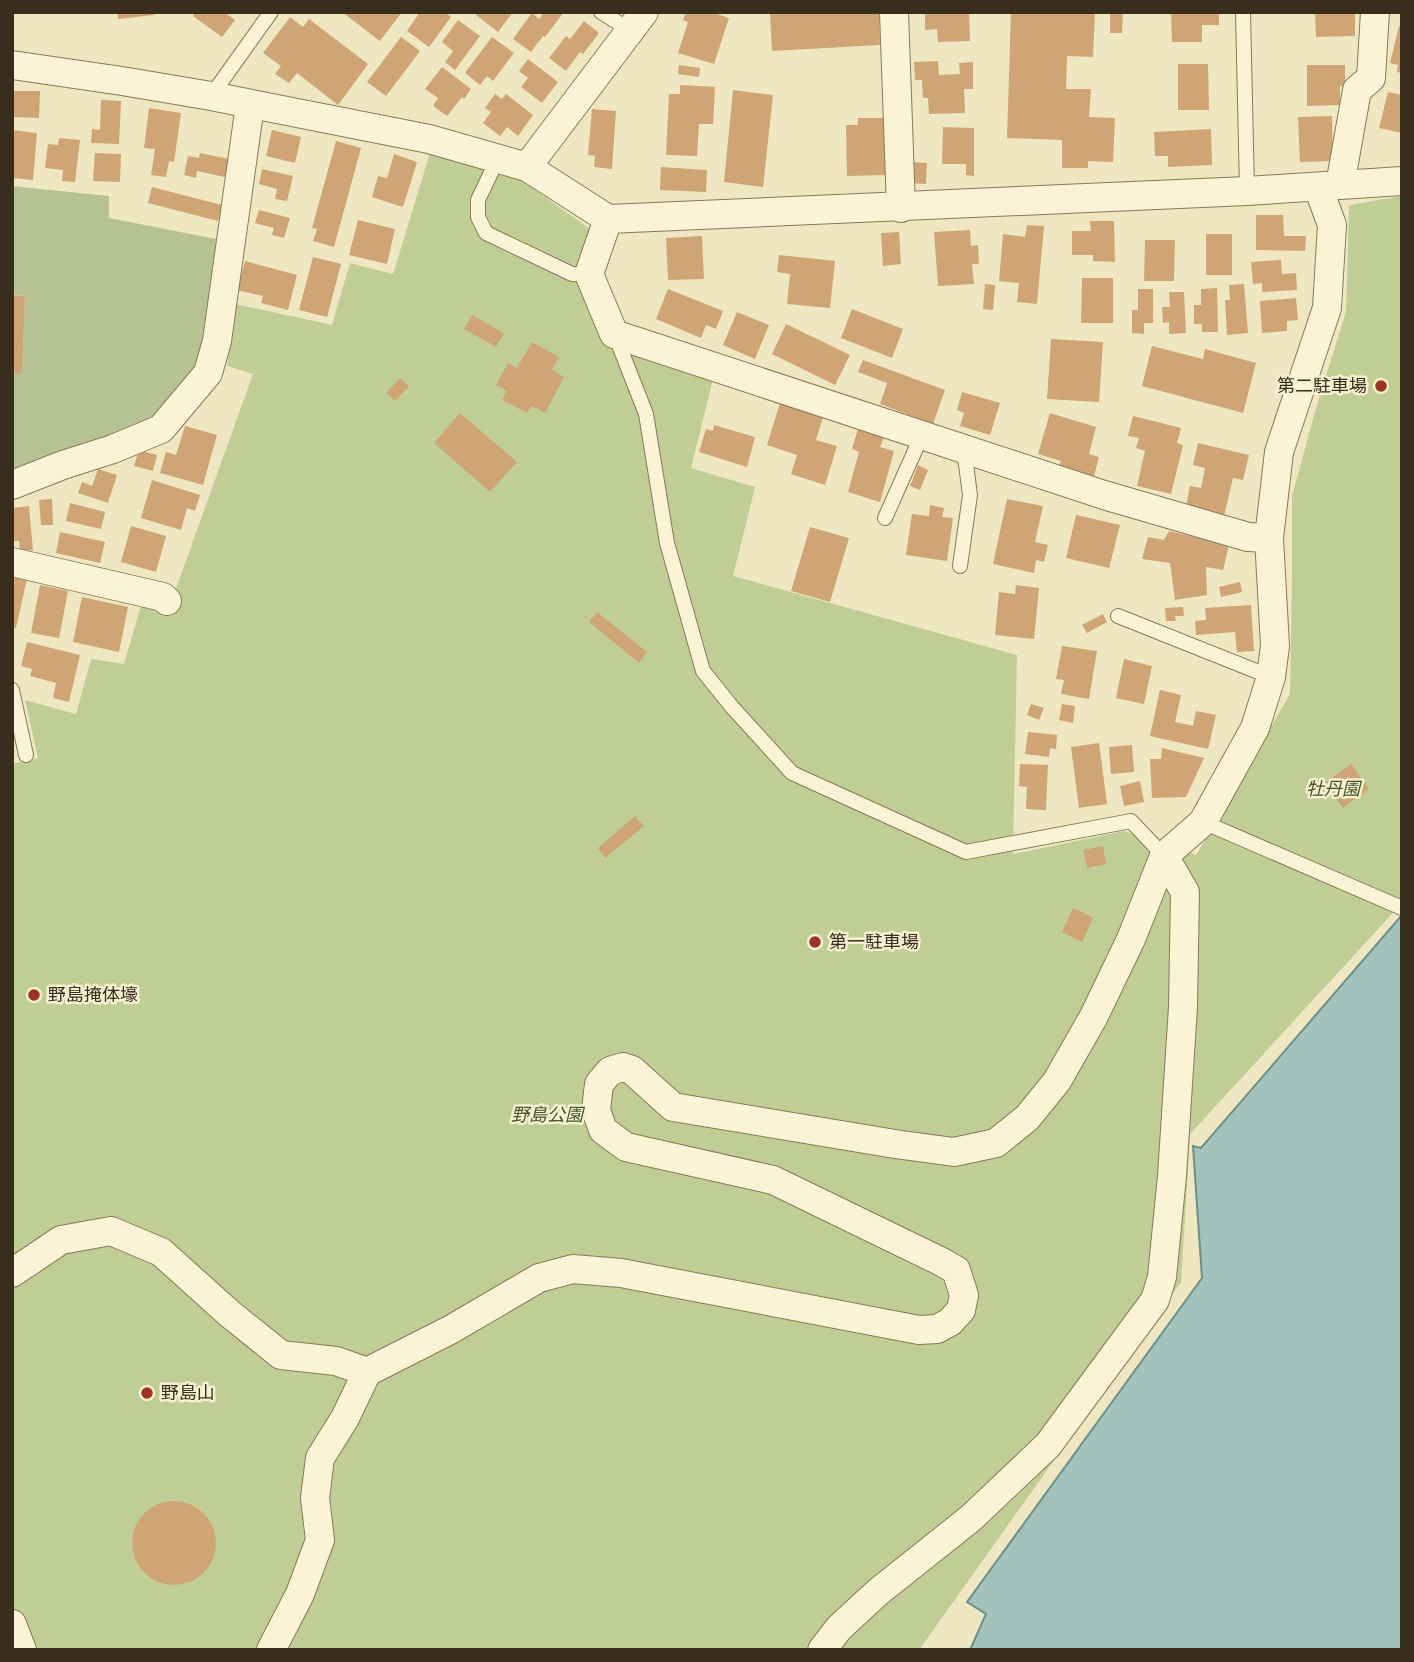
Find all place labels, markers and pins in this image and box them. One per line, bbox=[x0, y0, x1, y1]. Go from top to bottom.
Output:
place label: 第二駐車場 bbox=[1277, 371, 1367, 397]
marker: 第二駐車場 bbox=[1373, 378, 1389, 394]
place label: 第一駐車場 bbox=[829, 927, 919, 953]
marker: 第一駐車場 bbox=[807, 934, 823, 950]
place label: 野島掩体壕 bbox=[48, 980, 138, 1006]
marker: 野島掩体壕 bbox=[26, 987, 42, 1003]
place label: 野島山 bbox=[161, 1378, 215, 1404]
marker: 野島山 bbox=[139, 1385, 155, 1401]

